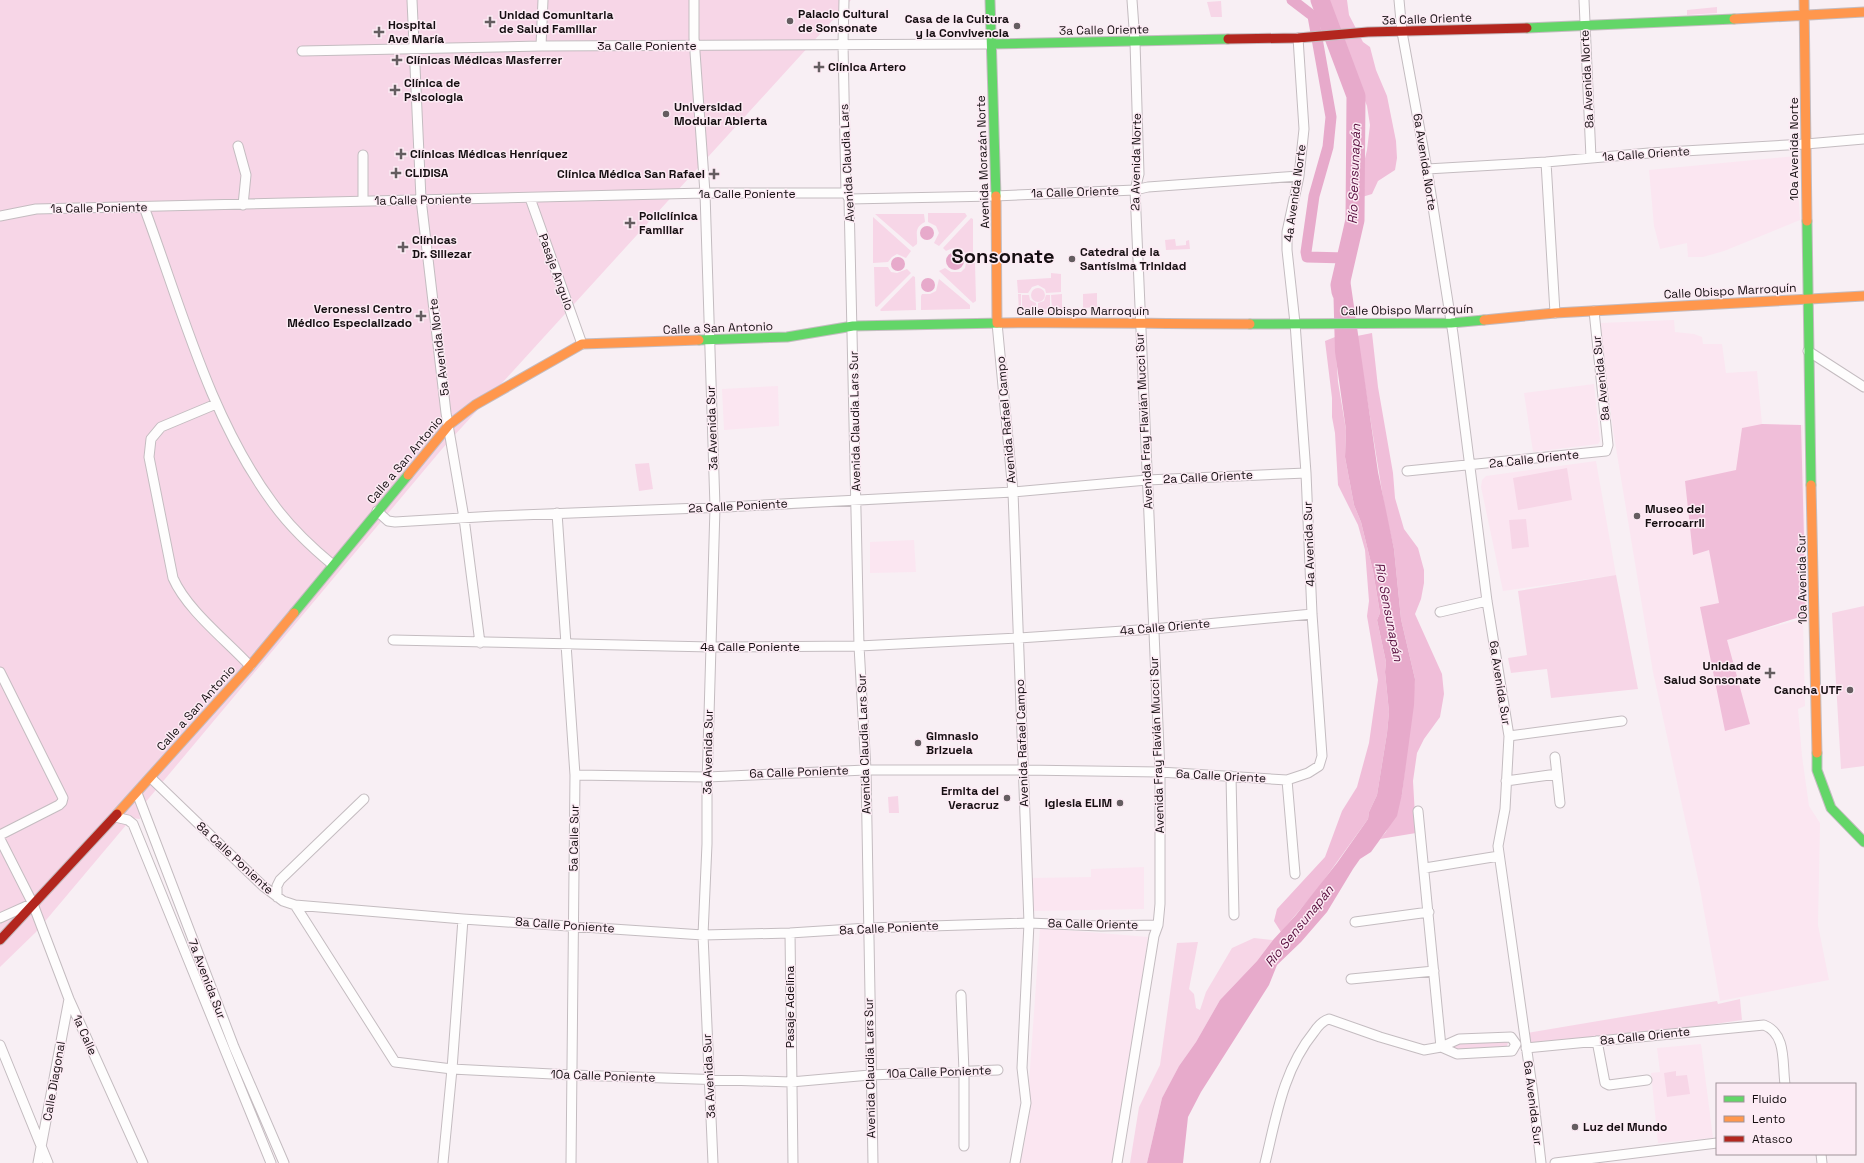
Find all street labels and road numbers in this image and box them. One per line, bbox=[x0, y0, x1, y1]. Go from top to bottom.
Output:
street label: 3a Calle Oriente bbox=[1382, 9, 1472, 29]
street label: 3a Calle Oriente bbox=[1059, 21, 1149, 39]
street label: 8a Avenida Norte bbox=[1576, 29, 1598, 129]
street label: 3a Calle Poniente bbox=[597, 38, 697, 54]
street label: Avenida Morazán Norte bbox=[973, 95, 993, 229]
street label: 10a Avenida Norte bbox=[1786, 97, 1802, 201]
street label: Avenida Claudia Lars bbox=[836, 104, 858, 222]
street label: 6a Avenida Norte bbox=[1409, 112, 1441, 212]
street label: 2a Avenida Norte bbox=[1127, 113, 1145, 211]
street label: 4a Avenida Norte bbox=[1280, 143, 1310, 243]
street label: 1a Calle Oriente bbox=[1602, 143, 1690, 165]
street label: 1a Calle Oriente bbox=[1031, 182, 1119, 202]
street label: 1a Calle Poniente bbox=[698, 186, 796, 202]
street label: 1a Calle Poniente bbox=[374, 191, 472, 209]
street label: 1a Calle Poniente bbox=[50, 199, 148, 217]
street label: Pasaje Angulo bbox=[535, 231, 577, 313]
street label: Calle Obispo Marroquín bbox=[1663, 280, 1797, 302]
street label: 5a Avenida Norte bbox=[425, 297, 453, 397]
street label: Calle Obispo Marroquín bbox=[1340, 301, 1474, 319]
street label: Calle Obispo Marroquín bbox=[1017, 303, 1149, 319]
street label: Calle a San Antonio bbox=[663, 318, 773, 338]
street label: Avenida Fray Flavián Mucci Sur bbox=[1131, 332, 1157, 510]
street label: 8a Avenida Sur bbox=[1589, 334, 1613, 421]
street label: Avenida Claudia Lars Sur bbox=[846, 350, 864, 491]
street label: Avenida Rafael Campo bbox=[992, 356, 1020, 484]
street label: 3a Avenida Sur bbox=[703, 385, 721, 471]
street label: Calle a San Antonio bbox=[363, 413, 447, 507]
street label: 2a Calle Oriente bbox=[1488, 446, 1580, 472]
street label: 2a Calle Oriente bbox=[1163, 467, 1253, 487]
street label: 2a Calle Poniente bbox=[688, 495, 788, 517]
street label: 4a Avenida Sur bbox=[1300, 501, 1318, 587]
street label: 10a Avenida Sur bbox=[1793, 533, 1811, 624]
street label: 4a Calle Oriente bbox=[1119, 615, 1211, 639]
street label: 4a Calle Poniente bbox=[700, 639, 800, 655]
street label: 6a Avenida Sur bbox=[1485, 640, 1515, 727]
street label: Avenida Fray Flavián Mucci Sur bbox=[1146, 656, 1168, 834]
street label: Calle a San Antonio bbox=[153, 662, 239, 754]
street label: Avenida Claudia Lars Sur bbox=[854, 673, 874, 815]
street label: Avenida Rafael Campo bbox=[1012, 679, 1032, 807]
street label: 3a Avenida Sur bbox=[699, 709, 717, 795]
street label: 6a Calle Poniente bbox=[749, 762, 849, 782]
street label: 6a Calle Oriente bbox=[1176, 766, 1266, 786]
street label: 5a Calle Sur bbox=[565, 804, 583, 872]
street label: 8a Calle Poniente bbox=[193, 818, 277, 898]
street label: 8a Calle Poniente bbox=[515, 914, 615, 936]
street label: 8a Calle Oriente bbox=[1048, 915, 1138, 933]
street label: 8a Calle Poniente bbox=[839, 917, 939, 939]
street label: 7a Avenida Sur bbox=[184, 937, 230, 1022]
street label: Pasaje Adelina bbox=[782, 966, 798, 1048]
street label: Avenida Claudia Lars Sur bbox=[861, 997, 879, 1138]
street label: 1a Calle bbox=[69, 1012, 101, 1058]
street label: 8a Calle Oriente bbox=[1599, 1023, 1691, 1049]
street label: 3a Avenida Sur bbox=[699, 1033, 719, 1119]
street label: Calle Diagonal bbox=[39, 1040, 69, 1122]
street label: 6a Avenida Sur bbox=[1520, 1060, 1546, 1147]
street label: 10a Calle Poniente bbox=[886, 1062, 992, 1082]
street label: 10a Calle Poniente bbox=[550, 1066, 656, 1086]

